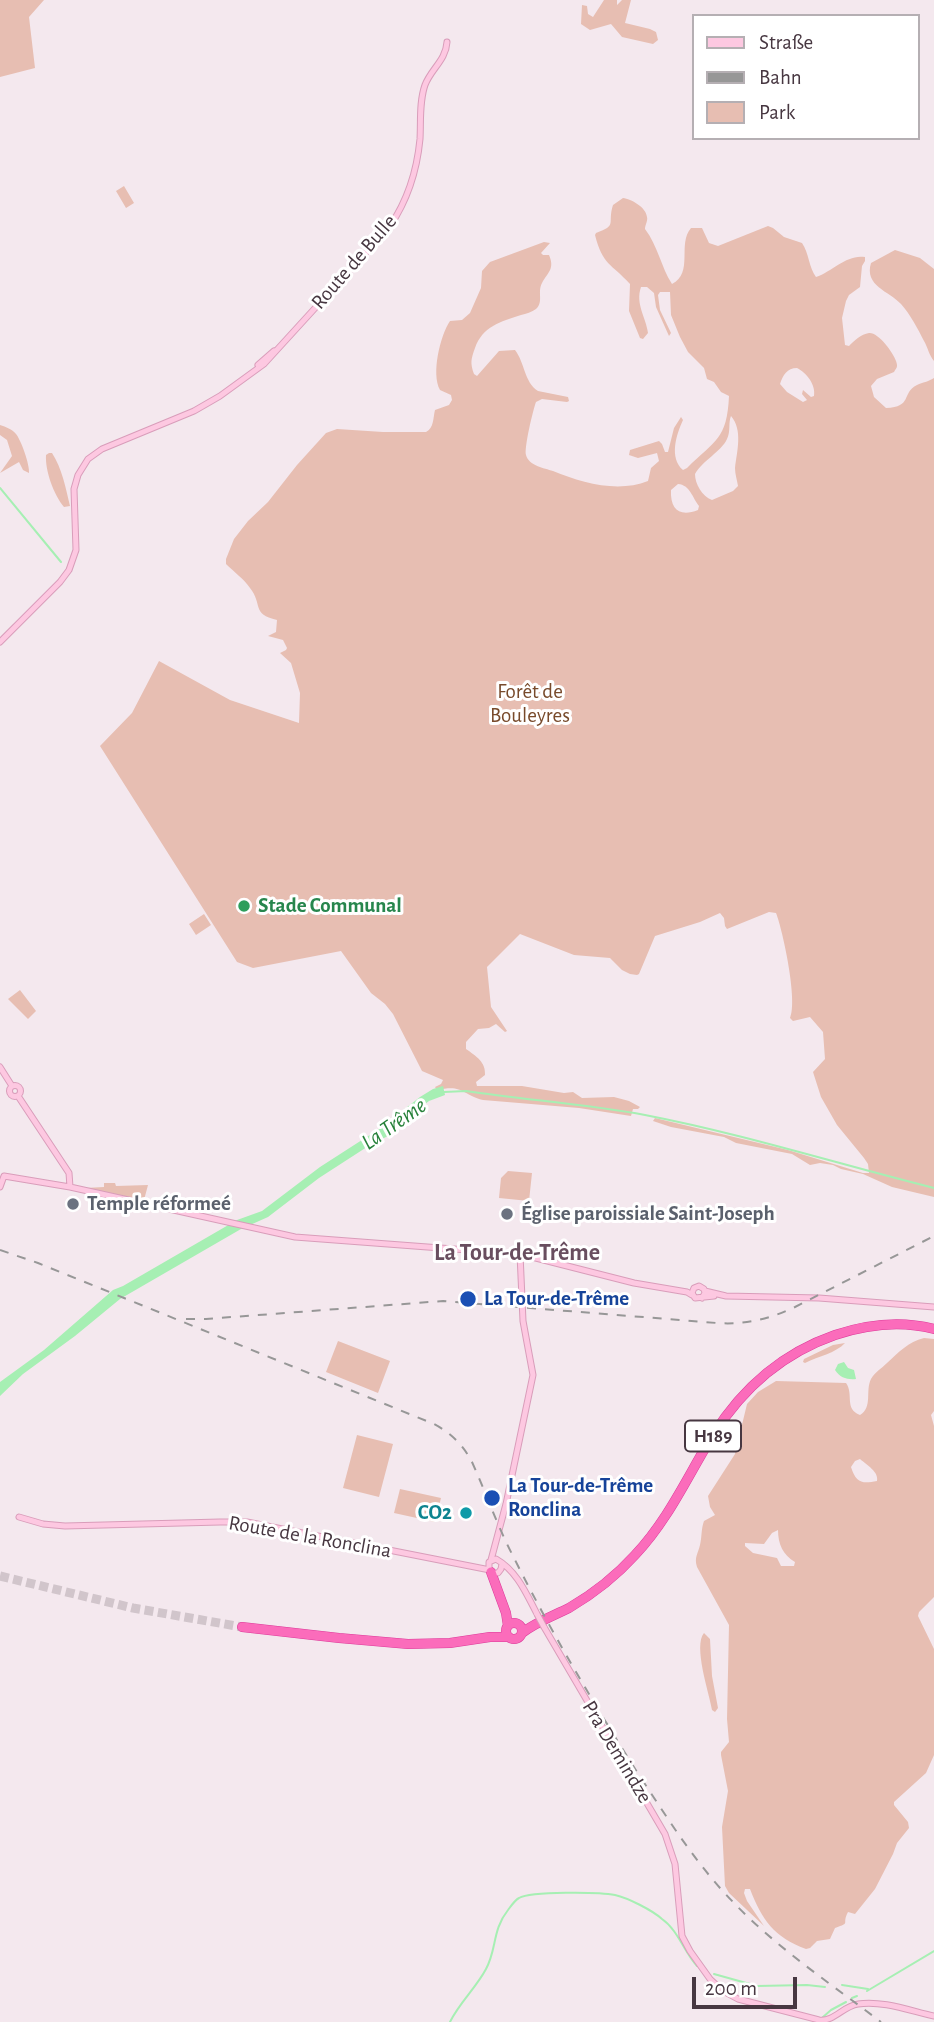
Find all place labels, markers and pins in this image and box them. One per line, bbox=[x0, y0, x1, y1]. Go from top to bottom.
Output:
place label: Stade Communal bbox=[258, 893, 402, 919]
marker: Stade Communal bbox=[236, 898, 252, 914]
place label: Temple réformeé bbox=[87, 1191, 231, 1217]
marker: Temple réformeé bbox=[65, 1196, 81, 1212]
place label: Église paroissiale Saint-Joseph bbox=[521, 1201, 775, 1227]
marker: Église paroissiale Saint-Joseph bbox=[499, 1206, 515, 1222]
place label: La Tour-de-Trême bbox=[484, 1286, 629, 1312]
marker: La Tour-de-Trême bbox=[458, 1289, 478, 1309]
place label: La Tour-de-Trême Ronclina bbox=[508, 1473, 653, 1523]
marker: La Tour-de-Trême Ronclina bbox=[482, 1488, 502, 1508]
place label: CO2 bbox=[418, 1500, 452, 1526]
marker: CO2 bbox=[458, 1505, 474, 1521]

